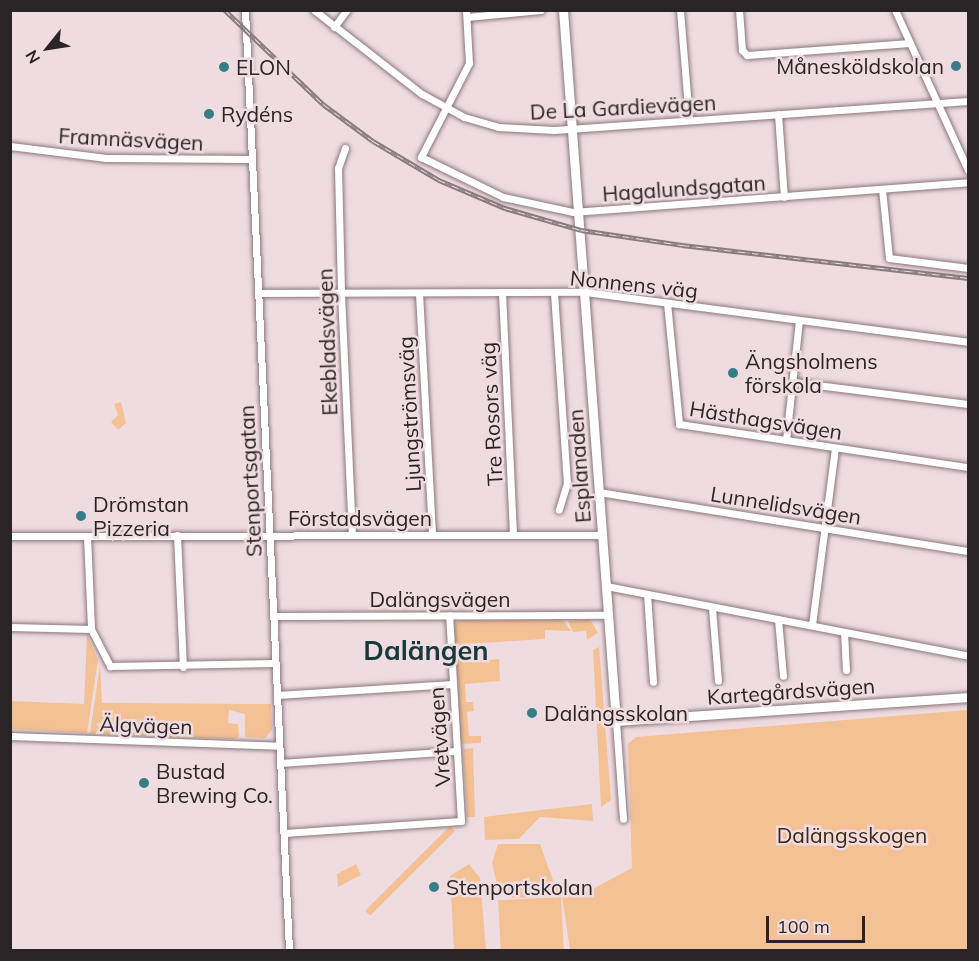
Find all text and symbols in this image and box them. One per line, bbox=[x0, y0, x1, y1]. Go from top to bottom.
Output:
north arrow bbox=[18, 18, 78, 78]
text: N bbox=[21, 47, 44, 67]
place label: Månesköldskolan bbox=[776, 53, 944, 79]
place label: ELON bbox=[236, 54, 291, 80]
marker: Månesköldskolan bbox=[949, 59, 963, 73]
marker: ELON bbox=[217, 60, 231, 74]
street label: De La Gardievägen bbox=[529, 90, 717, 124]
place label: Rydéns bbox=[221, 101, 293, 127]
marker: Rydéns bbox=[202, 107, 216, 121]
street label: Framnäsvägen bbox=[58, 123, 204, 155]
street label: Hagalundsgatan bbox=[601, 170, 767, 206]
street label: Nonnens väg bbox=[569, 265, 699, 303]
street label: Ekebladsvägen bbox=[312, 268, 342, 416]
street label: Ljungströmsväg bbox=[392, 336, 426, 492]
street label: Tre Rosors väg bbox=[475, 341, 507, 487]
place label: Ängsholmens förskola bbox=[745, 348, 878, 398]
marker: Ängsholmens förskola bbox=[726, 366, 740, 380]
street label: Hästhagsvägen bbox=[688, 395, 844, 445]
street label: Stenportsgatan bbox=[233, 404, 267, 558]
street label: Esplanaden bbox=[562, 408, 596, 524]
street label: Lunnelidsvägen bbox=[709, 481, 863, 529]
place label: Drömstan Pizzeria bbox=[93, 491, 189, 541]
street label: Förstadsvägen bbox=[288, 505, 432, 531]
marker: Drömstan Pizzeria bbox=[74, 509, 88, 523]
street label: Dalängsvägen bbox=[369, 586, 511, 612]
district label: Dalängen bbox=[363, 635, 489, 667]
street label: Kartegårdsvägen bbox=[706, 673, 876, 709]
street label: Vretvägen bbox=[423, 686, 455, 788]
place label: Dalängsskolan bbox=[544, 700, 688, 726]
marker: Dalängsskolan bbox=[525, 706, 539, 720]
street label: Älgvägen bbox=[99, 711, 193, 739]
place label: Bustad Brewing Co. bbox=[156, 758, 273, 808]
marker: Bustad Brewing Co. bbox=[137, 776, 151, 790]
park label: Dalängsskogen bbox=[777, 822, 927, 848]
place label: Stenportskolan bbox=[446, 874, 593, 900]
marker: Stenportskolan bbox=[427, 880, 441, 894]
scale bar bbox=[769, 904, 868, 942]
text: 100 m bbox=[777, 915, 830, 938]

